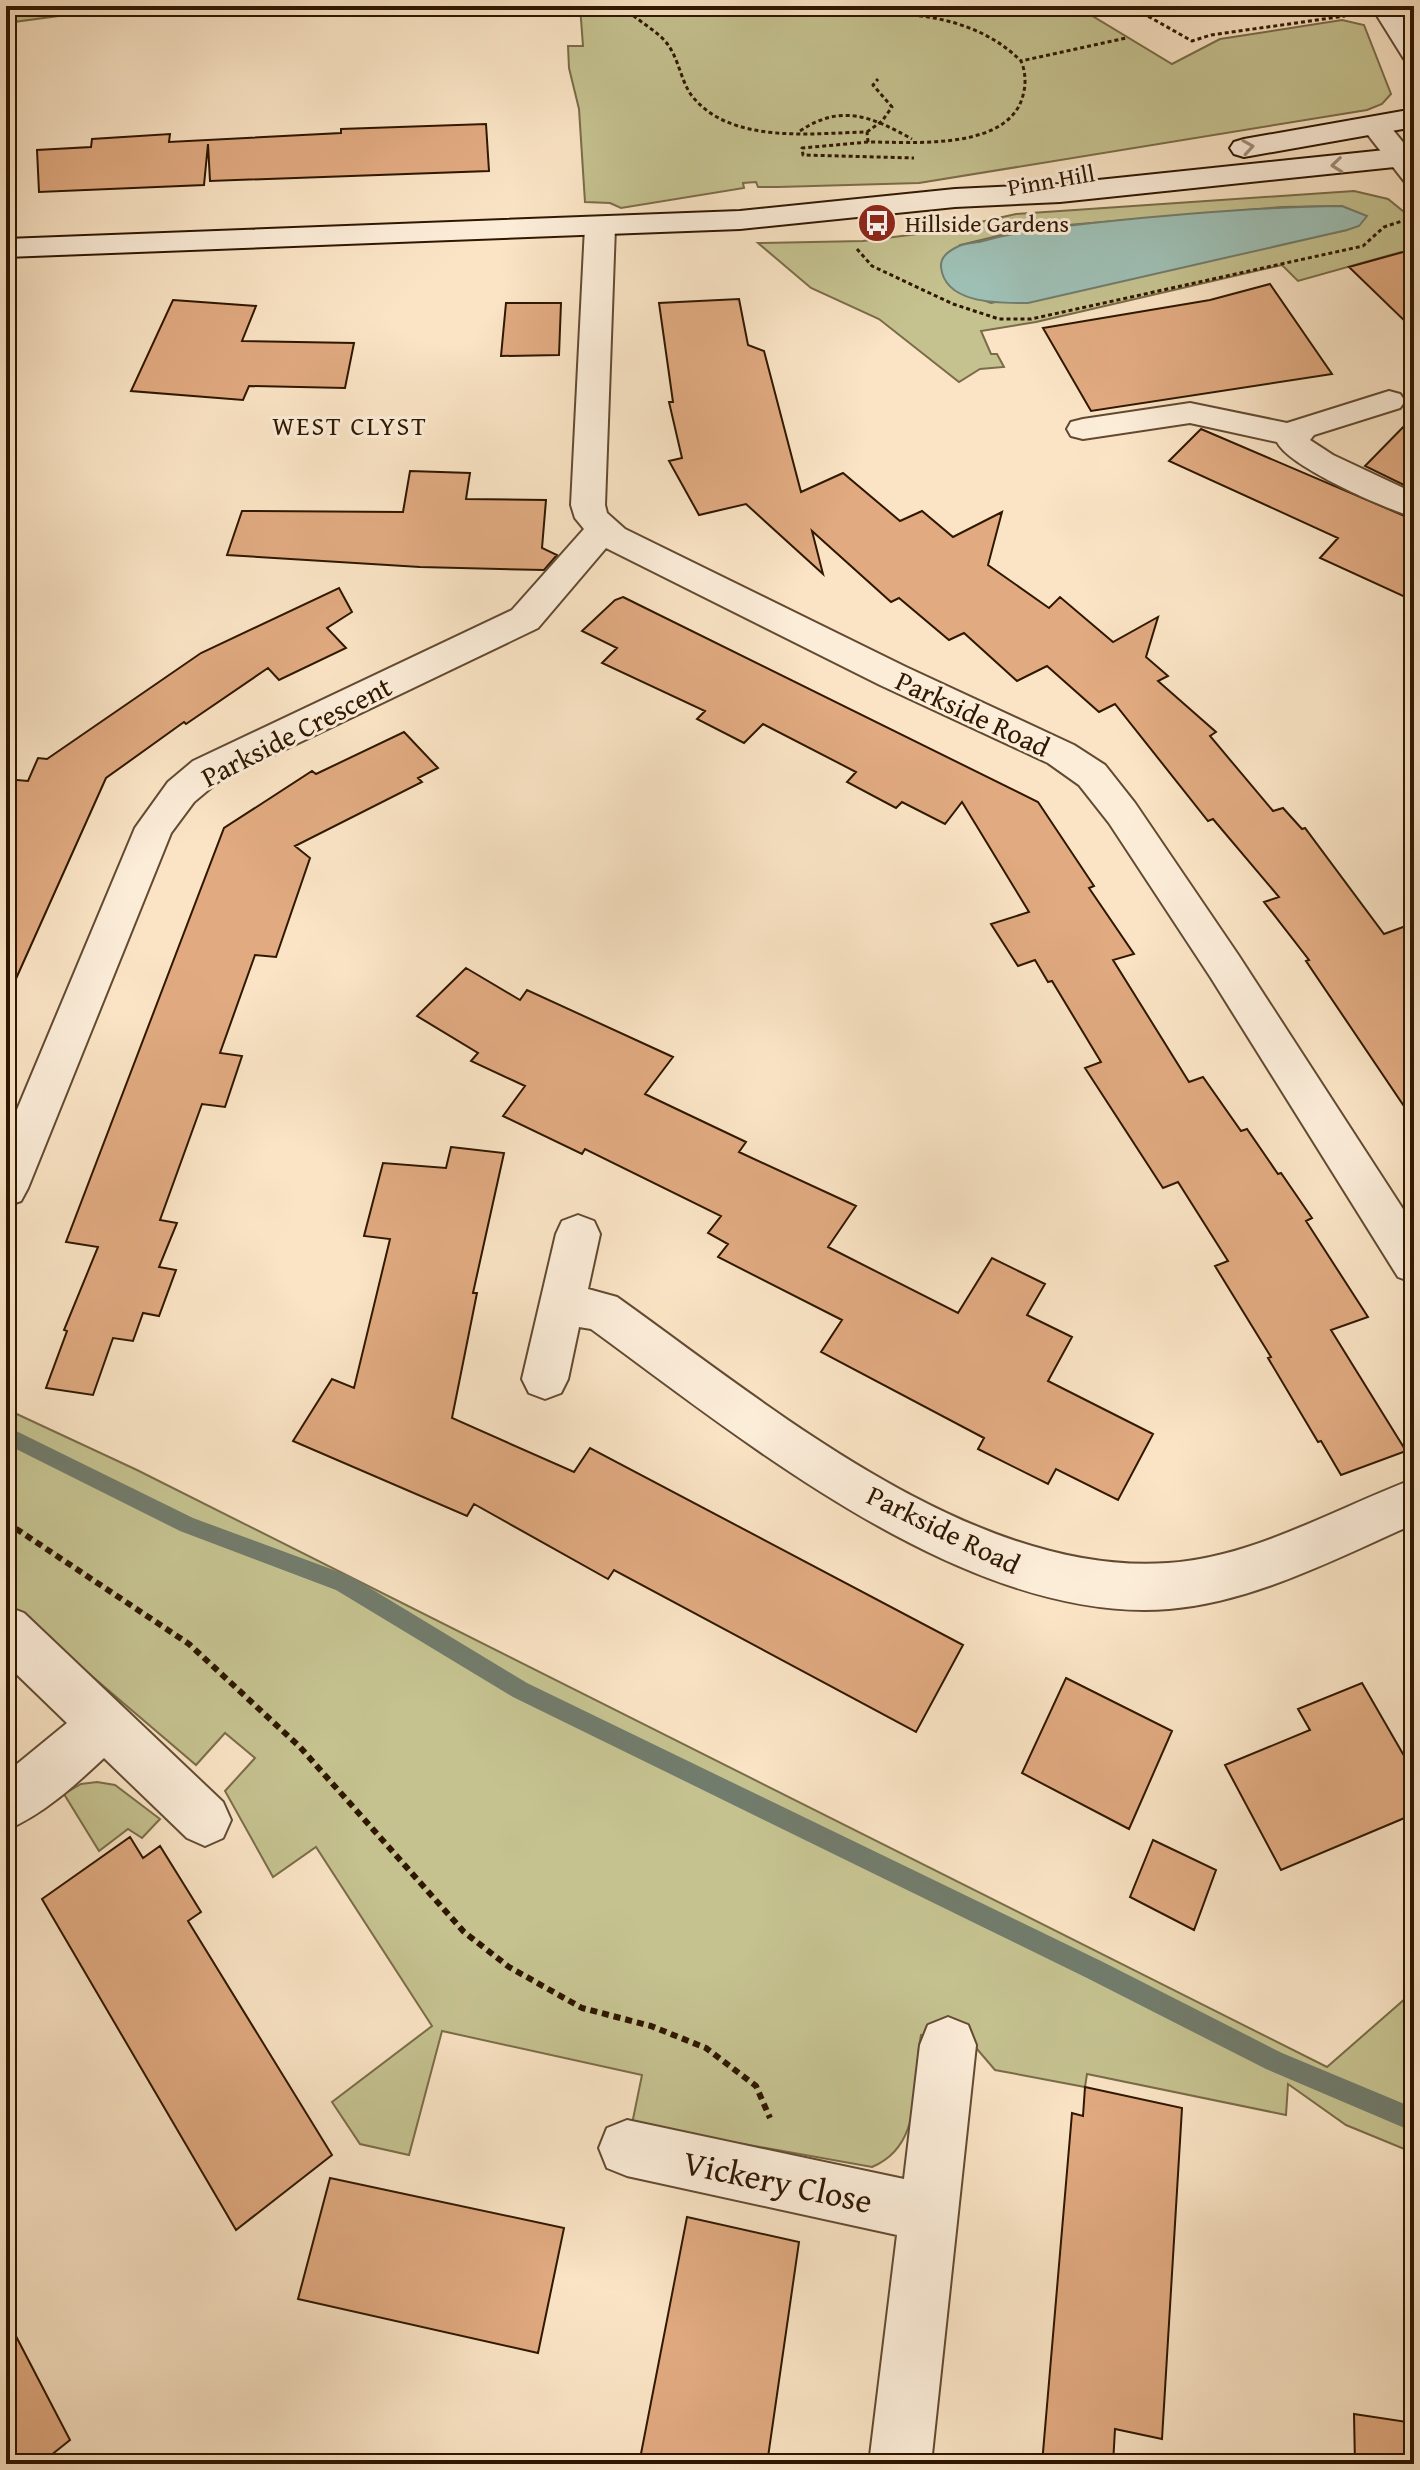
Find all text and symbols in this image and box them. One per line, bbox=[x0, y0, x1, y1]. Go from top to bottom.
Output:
one-way arrow bbox=[1241, 140, 1254, 157]
street label: Pinn Hill bbox=[1005, 155, 1098, 205]
one-way arrow bbox=[1330, 157, 1343, 174]
bus stop icon: Hillside Gardens bbox=[856, 202, 898, 244]
place label: Hillside Gardens bbox=[905, 206, 1069, 241]
district label: WEST CLYST bbox=[272, 406, 428, 445]
street label: Parkside Road bbox=[889, 659, 1057, 767]
street label: Parkside Crescent bbox=[194, 665, 399, 797]
street label: Parkside Road bbox=[860, 1474, 1028, 1584]
street label: Vickery Close bbox=[679, 2137, 877, 2225]

